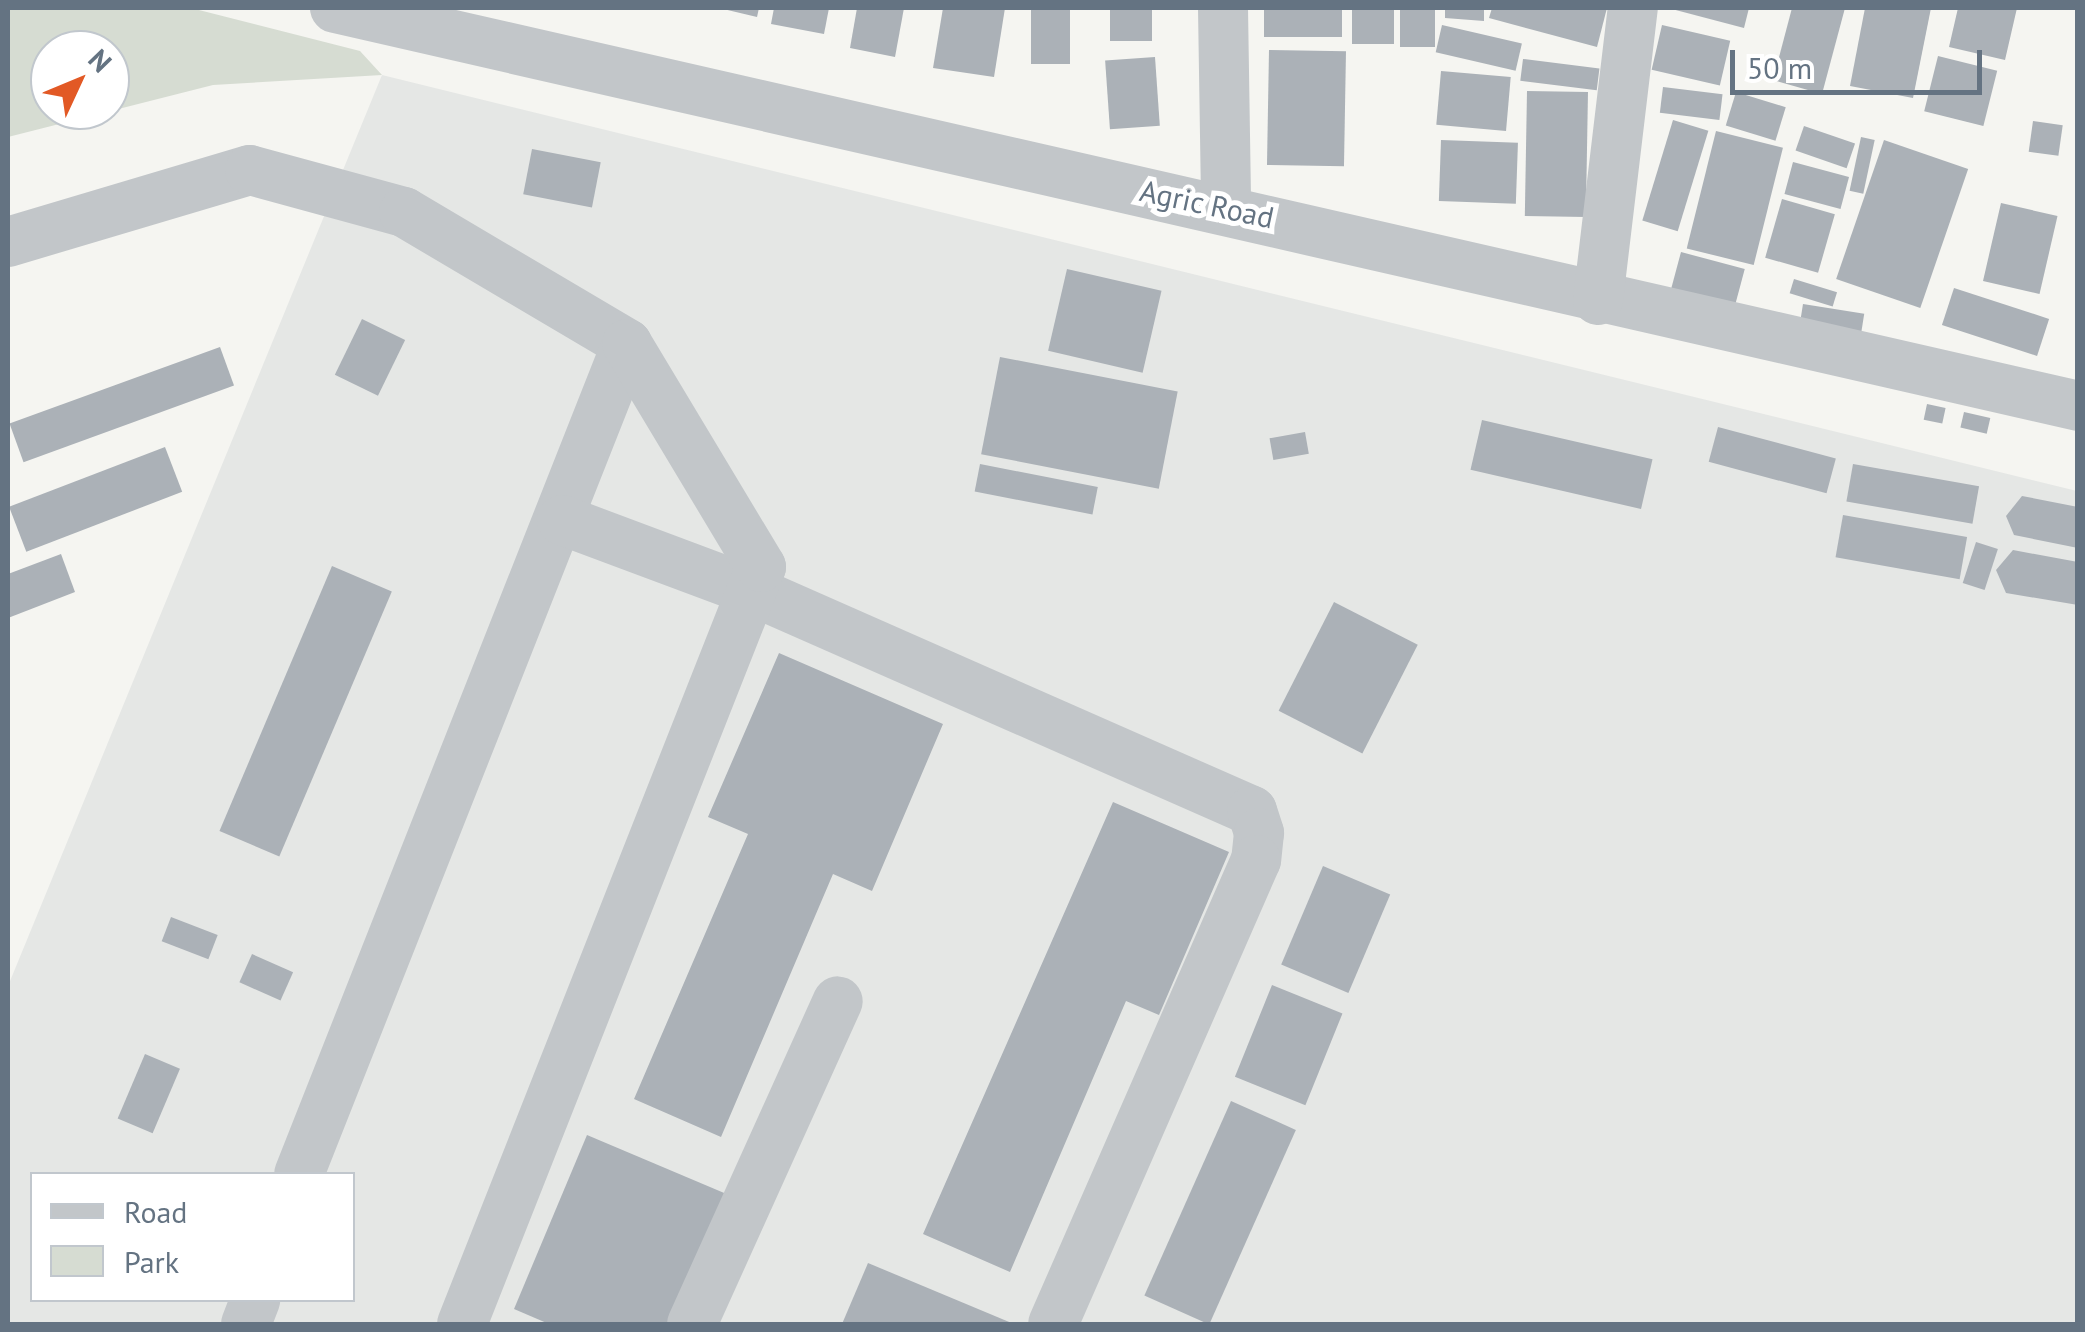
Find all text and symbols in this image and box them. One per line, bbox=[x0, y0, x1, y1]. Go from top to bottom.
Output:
north arrow bbox=[30, 30, 130, 130]
scale bar bbox=[1735, 30, 1988, 92]
text: N bbox=[81, 41, 120, 80]
text: 50 m bbox=[1747, 48, 1812, 87]
street label: Agric Road bbox=[1136, 172, 1278, 236]
legend bbox=[30, 1172, 355, 1302]
text: Road bbox=[124, 1192, 188, 1231]
text: Park bbox=[124, 1242, 179, 1281]

